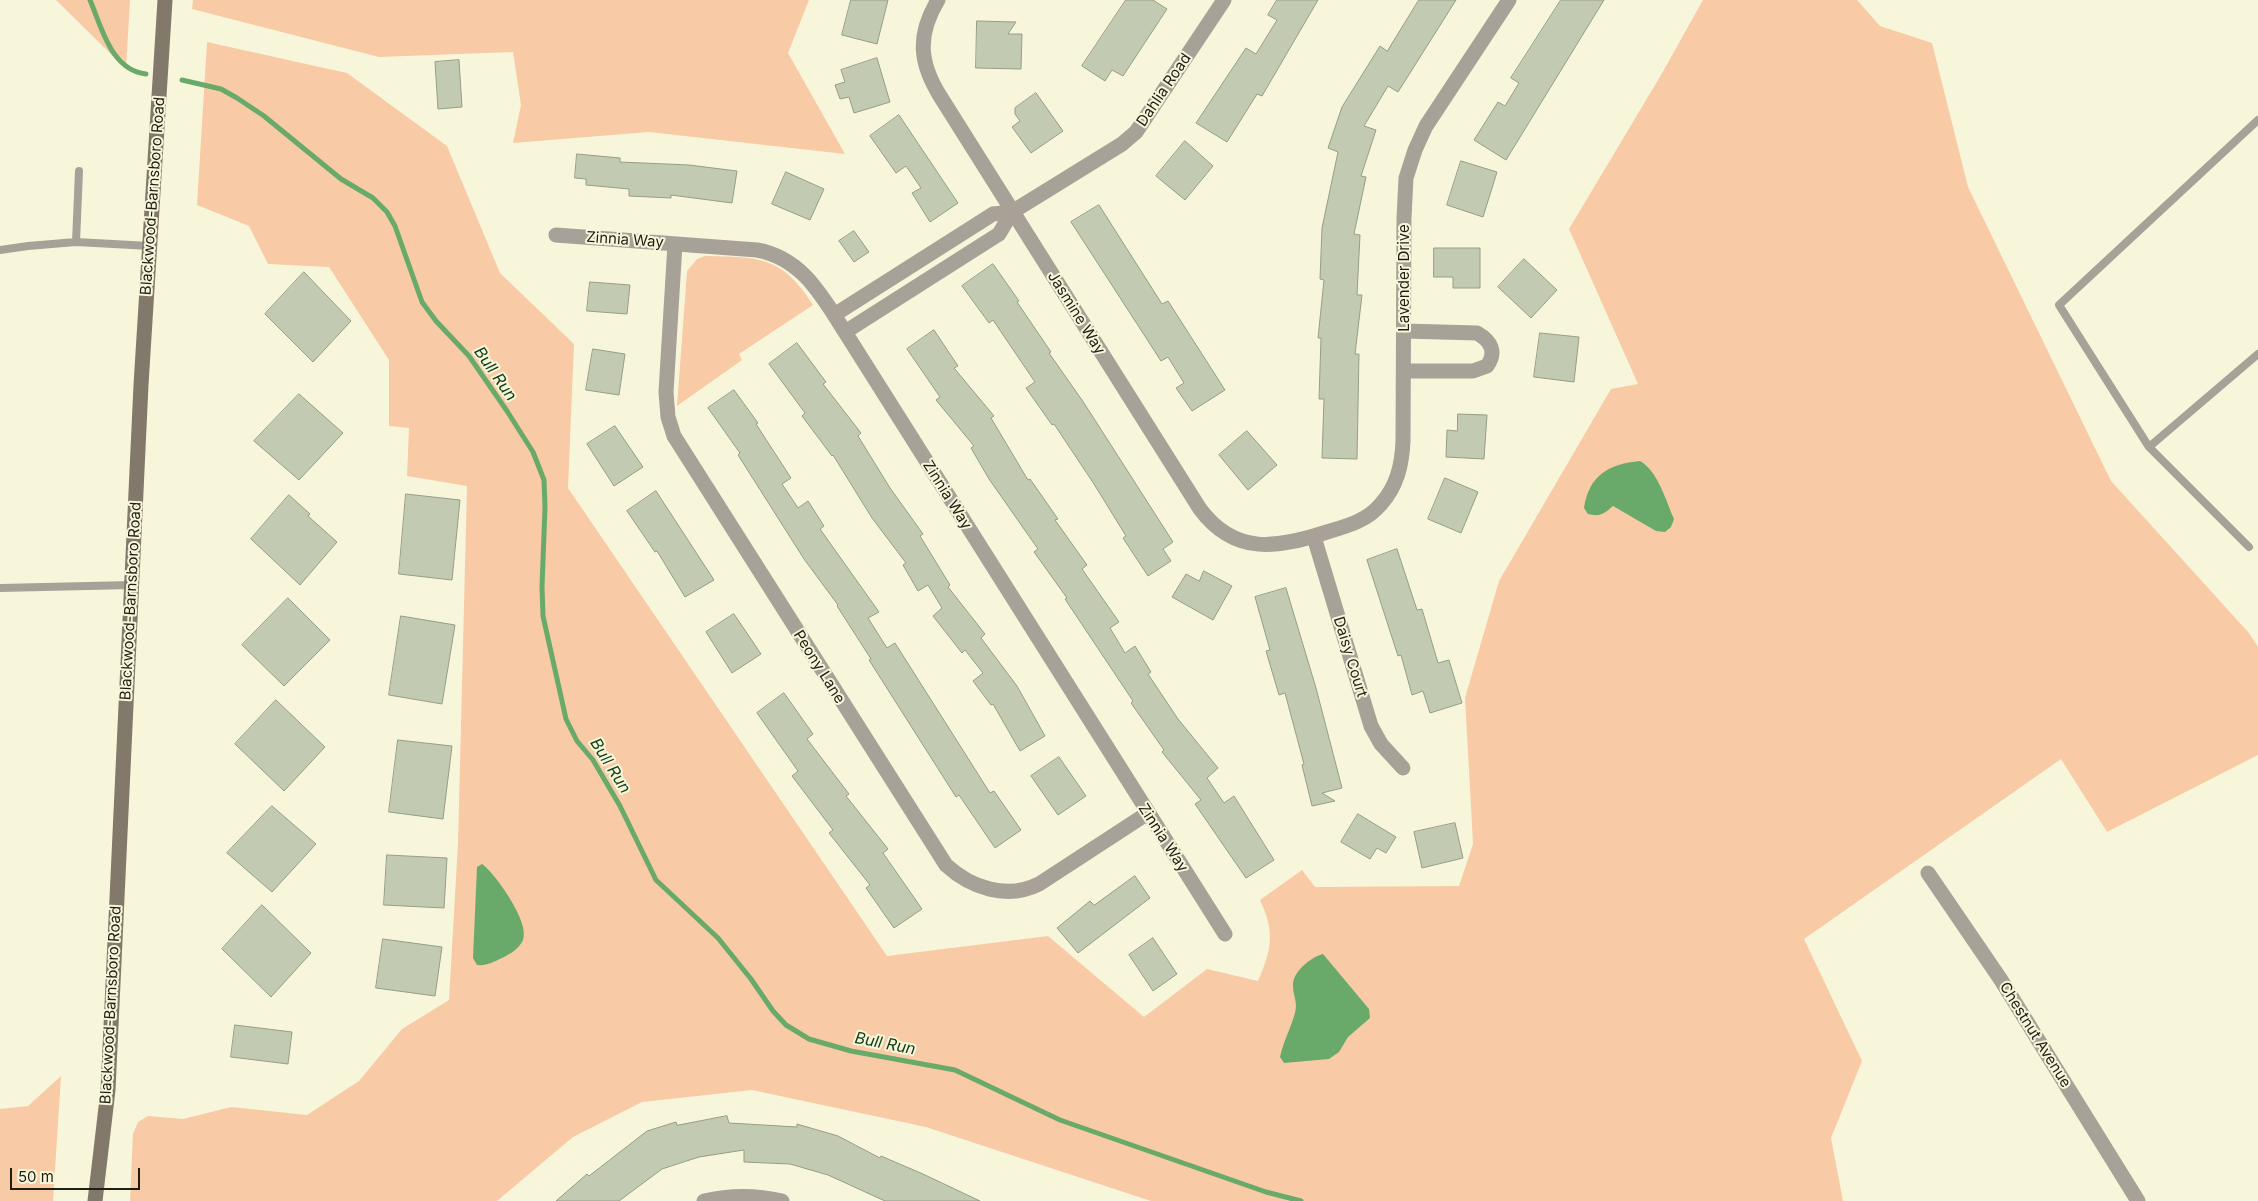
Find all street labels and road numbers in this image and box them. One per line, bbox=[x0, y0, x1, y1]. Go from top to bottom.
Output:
street label: Dahlia Road bbox=[1133, 50, 1195, 130]
street label: Blackwood-Barnsboro Road bbox=[137, 96, 169, 296]
street label: Lavender Drive bbox=[1395, 224, 1413, 332]
street label: Zinnia Way bbox=[586, 228, 664, 252]
street label: Jasmine Way bbox=[1043, 268, 1109, 358]
street label: Zinnia Way bbox=[919, 457, 975, 533]
street label: Blackwood-Barnsboro Road bbox=[117, 501, 145, 701]
street label: Daisy Court bbox=[1329, 615, 1371, 699]
street label: Peony Lane bbox=[789, 627, 849, 707]
street label: Zinnia Way bbox=[1134, 801, 1192, 875]
street label: Blackwood-Barnsboro Road bbox=[97, 905, 125, 1105]
street label: Chestnut Avenue bbox=[1995, 979, 2075, 1091]

